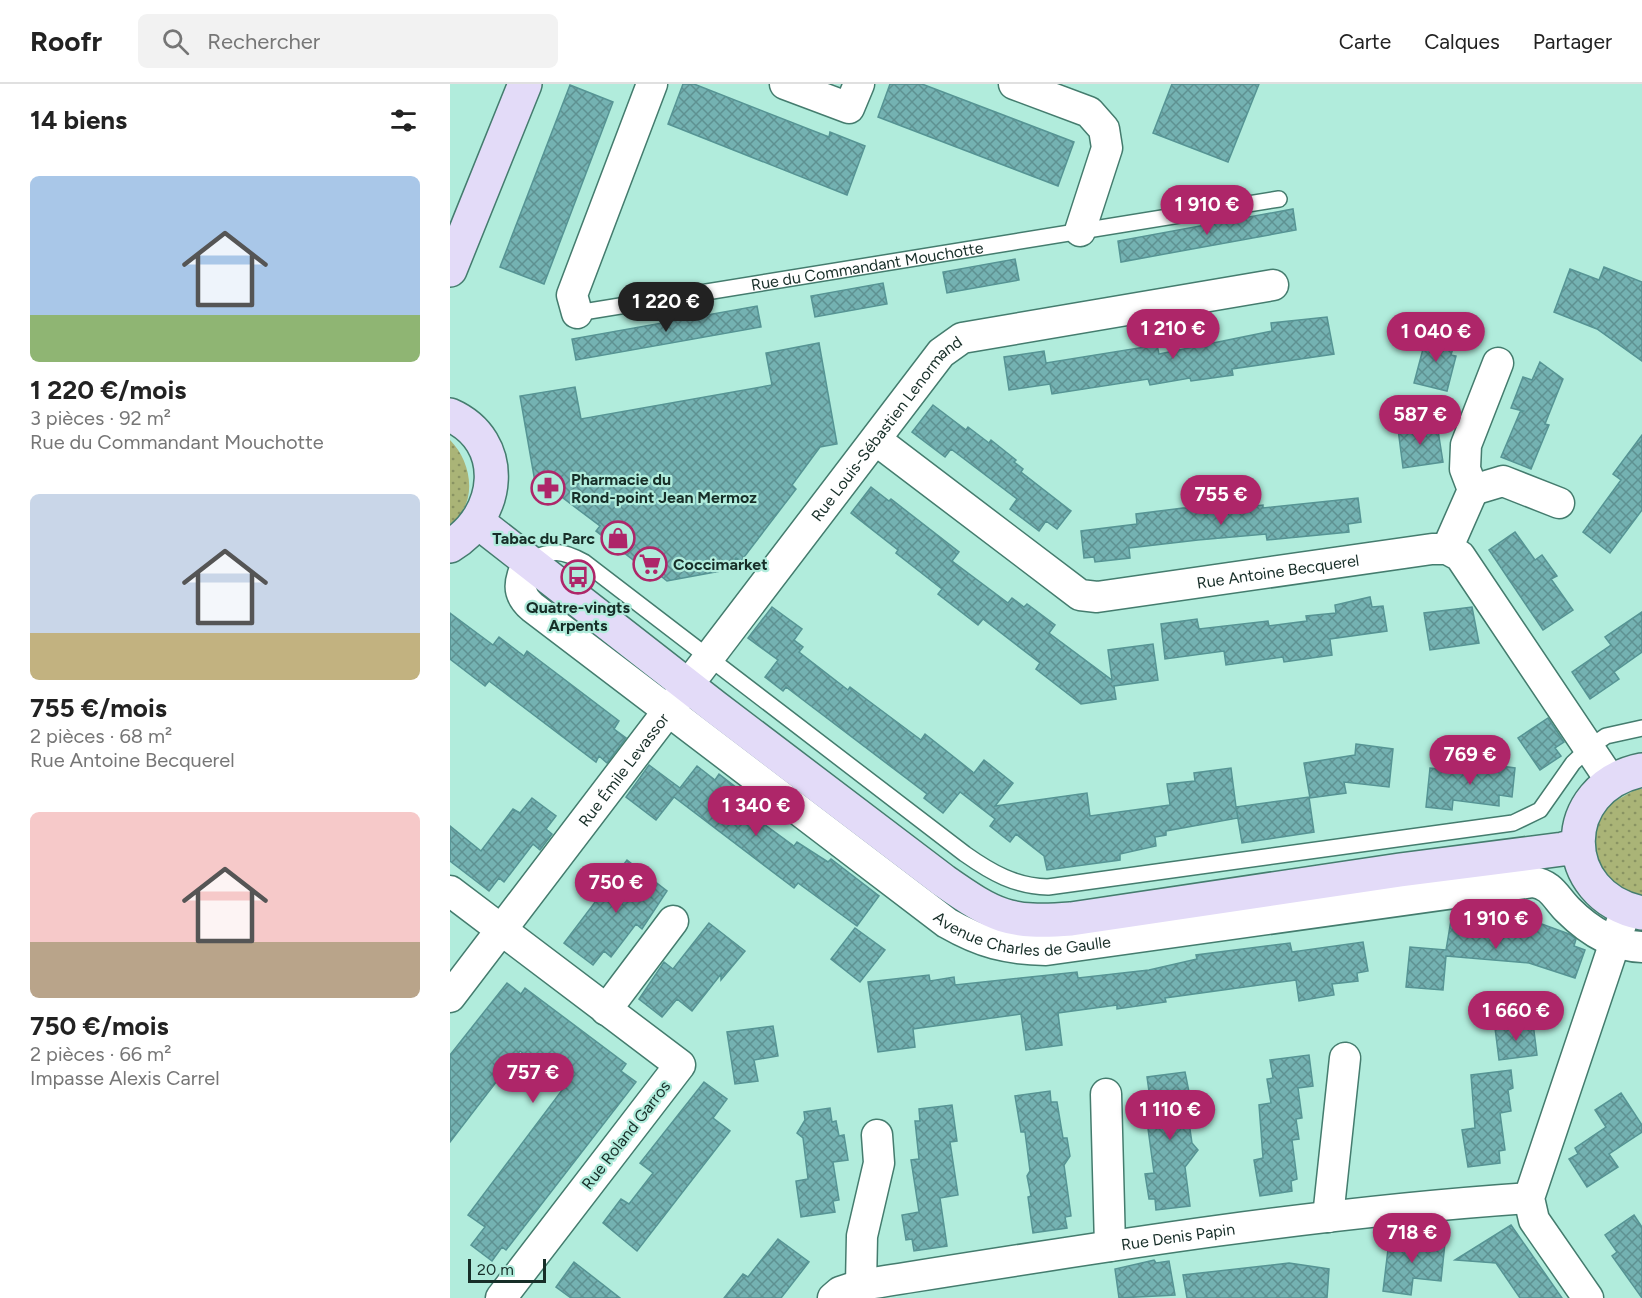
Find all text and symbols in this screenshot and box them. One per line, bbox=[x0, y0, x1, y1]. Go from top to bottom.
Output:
search box bbox=[138, 14, 558, 68]
text: Roofr bbox=[30, 24, 102, 58]
icon: search bbox=[159, 25, 192, 58]
text: Rechercher bbox=[207, 28, 320, 55]
text: Carte bbox=[1339, 29, 1391, 54]
text: Calques bbox=[1424, 29, 1500, 54]
text: Partager bbox=[1533, 29, 1612, 54]
text: 14 biens bbox=[30, 104, 127, 136]
icon: filters bbox=[387, 104, 420, 137]
pin: 1 910 € bbox=[1152, 185, 1262, 236]
text: 1 910 € bbox=[1175, 192, 1239, 216]
icon: home bbox=[171, 215, 279, 323]
street label: Rue du Commandant Mouchotte bbox=[750, 238, 985, 294]
pin: 1 220 € bbox=[611, 282, 721, 333]
text: 1 220 € bbox=[632, 289, 700, 313]
pin: 1 210 € bbox=[1118, 309, 1228, 360]
pin: 1 040 € bbox=[1381, 312, 1491, 363]
text: 1 210 € bbox=[1141, 316, 1205, 340]
text: 1 040 € bbox=[1401, 319, 1471, 343]
street label: Rue Louis-Sébastien Lenormand bbox=[807, 332, 965, 525]
text: 1 220 €/mois bbox=[30, 374, 186, 406]
pin: 587 € bbox=[1378, 395, 1462, 446]
text: 587 € bbox=[1393, 402, 1447, 426]
text: 3 pièces · 92 m² bbox=[30, 406, 171, 430]
text: Rue du Commandant Mouchotte bbox=[30, 430, 324, 454]
pharmacy icon: Pharmacie du Rond-point Jean Mermoz bbox=[530, 470, 566, 506]
place label: Pharmacie du Rond-point Jean Mermoz bbox=[571, 470, 757, 507]
pin: 755 € bbox=[1179, 475, 1263, 526]
text: 755 € bbox=[1194, 482, 1248, 506]
shop icon: Tabac du Parc bbox=[600, 520, 636, 556]
place label: Tabac du Parc bbox=[492, 529, 595, 548]
icon: home bbox=[171, 533, 279, 641]
supermarket icon: Coccimarket bbox=[632, 546, 668, 582]
street label: Rue Antoine Becquerel bbox=[1195, 550, 1360, 592]
place label: Coccimarket bbox=[673, 555, 768, 574]
bus stop icon: Quatre-vingts Arpents bbox=[560, 559, 596, 595]
place label: Quatre-vingts Arpents bbox=[526, 598, 630, 635]
text: 755 €/mois bbox=[30, 692, 167, 724]
street label: Rue Émile Levassor bbox=[574, 709, 673, 830]
text: 2 pièces · 68 m² bbox=[30, 724, 172, 748]
pin: 769 € bbox=[1428, 735, 1512, 786]
text: 769 € bbox=[1444, 742, 1496, 766]
text: Rue Antoine Becquerel bbox=[30, 748, 235, 772]
pin: 1 340 € bbox=[701, 786, 811, 837]
text: 1 340 € bbox=[722, 793, 790, 817]
icon: home bbox=[171, 851, 279, 959]
pin: 750 € bbox=[574, 863, 658, 914]
text: 750 € bbox=[589, 870, 643, 894]
pin: 1 910 € bbox=[1441, 899, 1551, 950]
text: 1 910 € bbox=[1464, 906, 1528, 930]
street label: Avenue Charles de Gaulle bbox=[930, 907, 1112, 960]
pin: 1 660 € bbox=[1461, 991, 1571, 1042]
text: 1 660 € bbox=[1482, 998, 1550, 1022]
text: 750 €/mois bbox=[30, 1010, 169, 1042]
text: 2 pièces · 66 m² bbox=[30, 1042, 171, 1066]
pin: 757 € bbox=[491, 1053, 575, 1104]
text: 757 € bbox=[507, 1060, 559, 1084]
text: Impasse Alexis Carrel bbox=[30, 1066, 220, 1090]
street label: Rue Roland Garros bbox=[578, 1077, 674, 1193]
pin: 1 110 € bbox=[1115, 1090, 1225, 1141]
text: 1 110 € bbox=[1139, 1097, 1201, 1121]
pin: 718 € bbox=[1370, 1213, 1454, 1264]
street label: Rue Denis Papin bbox=[1120, 1219, 1236, 1254]
text: 718 € bbox=[1387, 1220, 1437, 1244]
scale bar bbox=[468, 1256, 546, 1284]
text: 20 m bbox=[477, 1260, 514, 1279]

